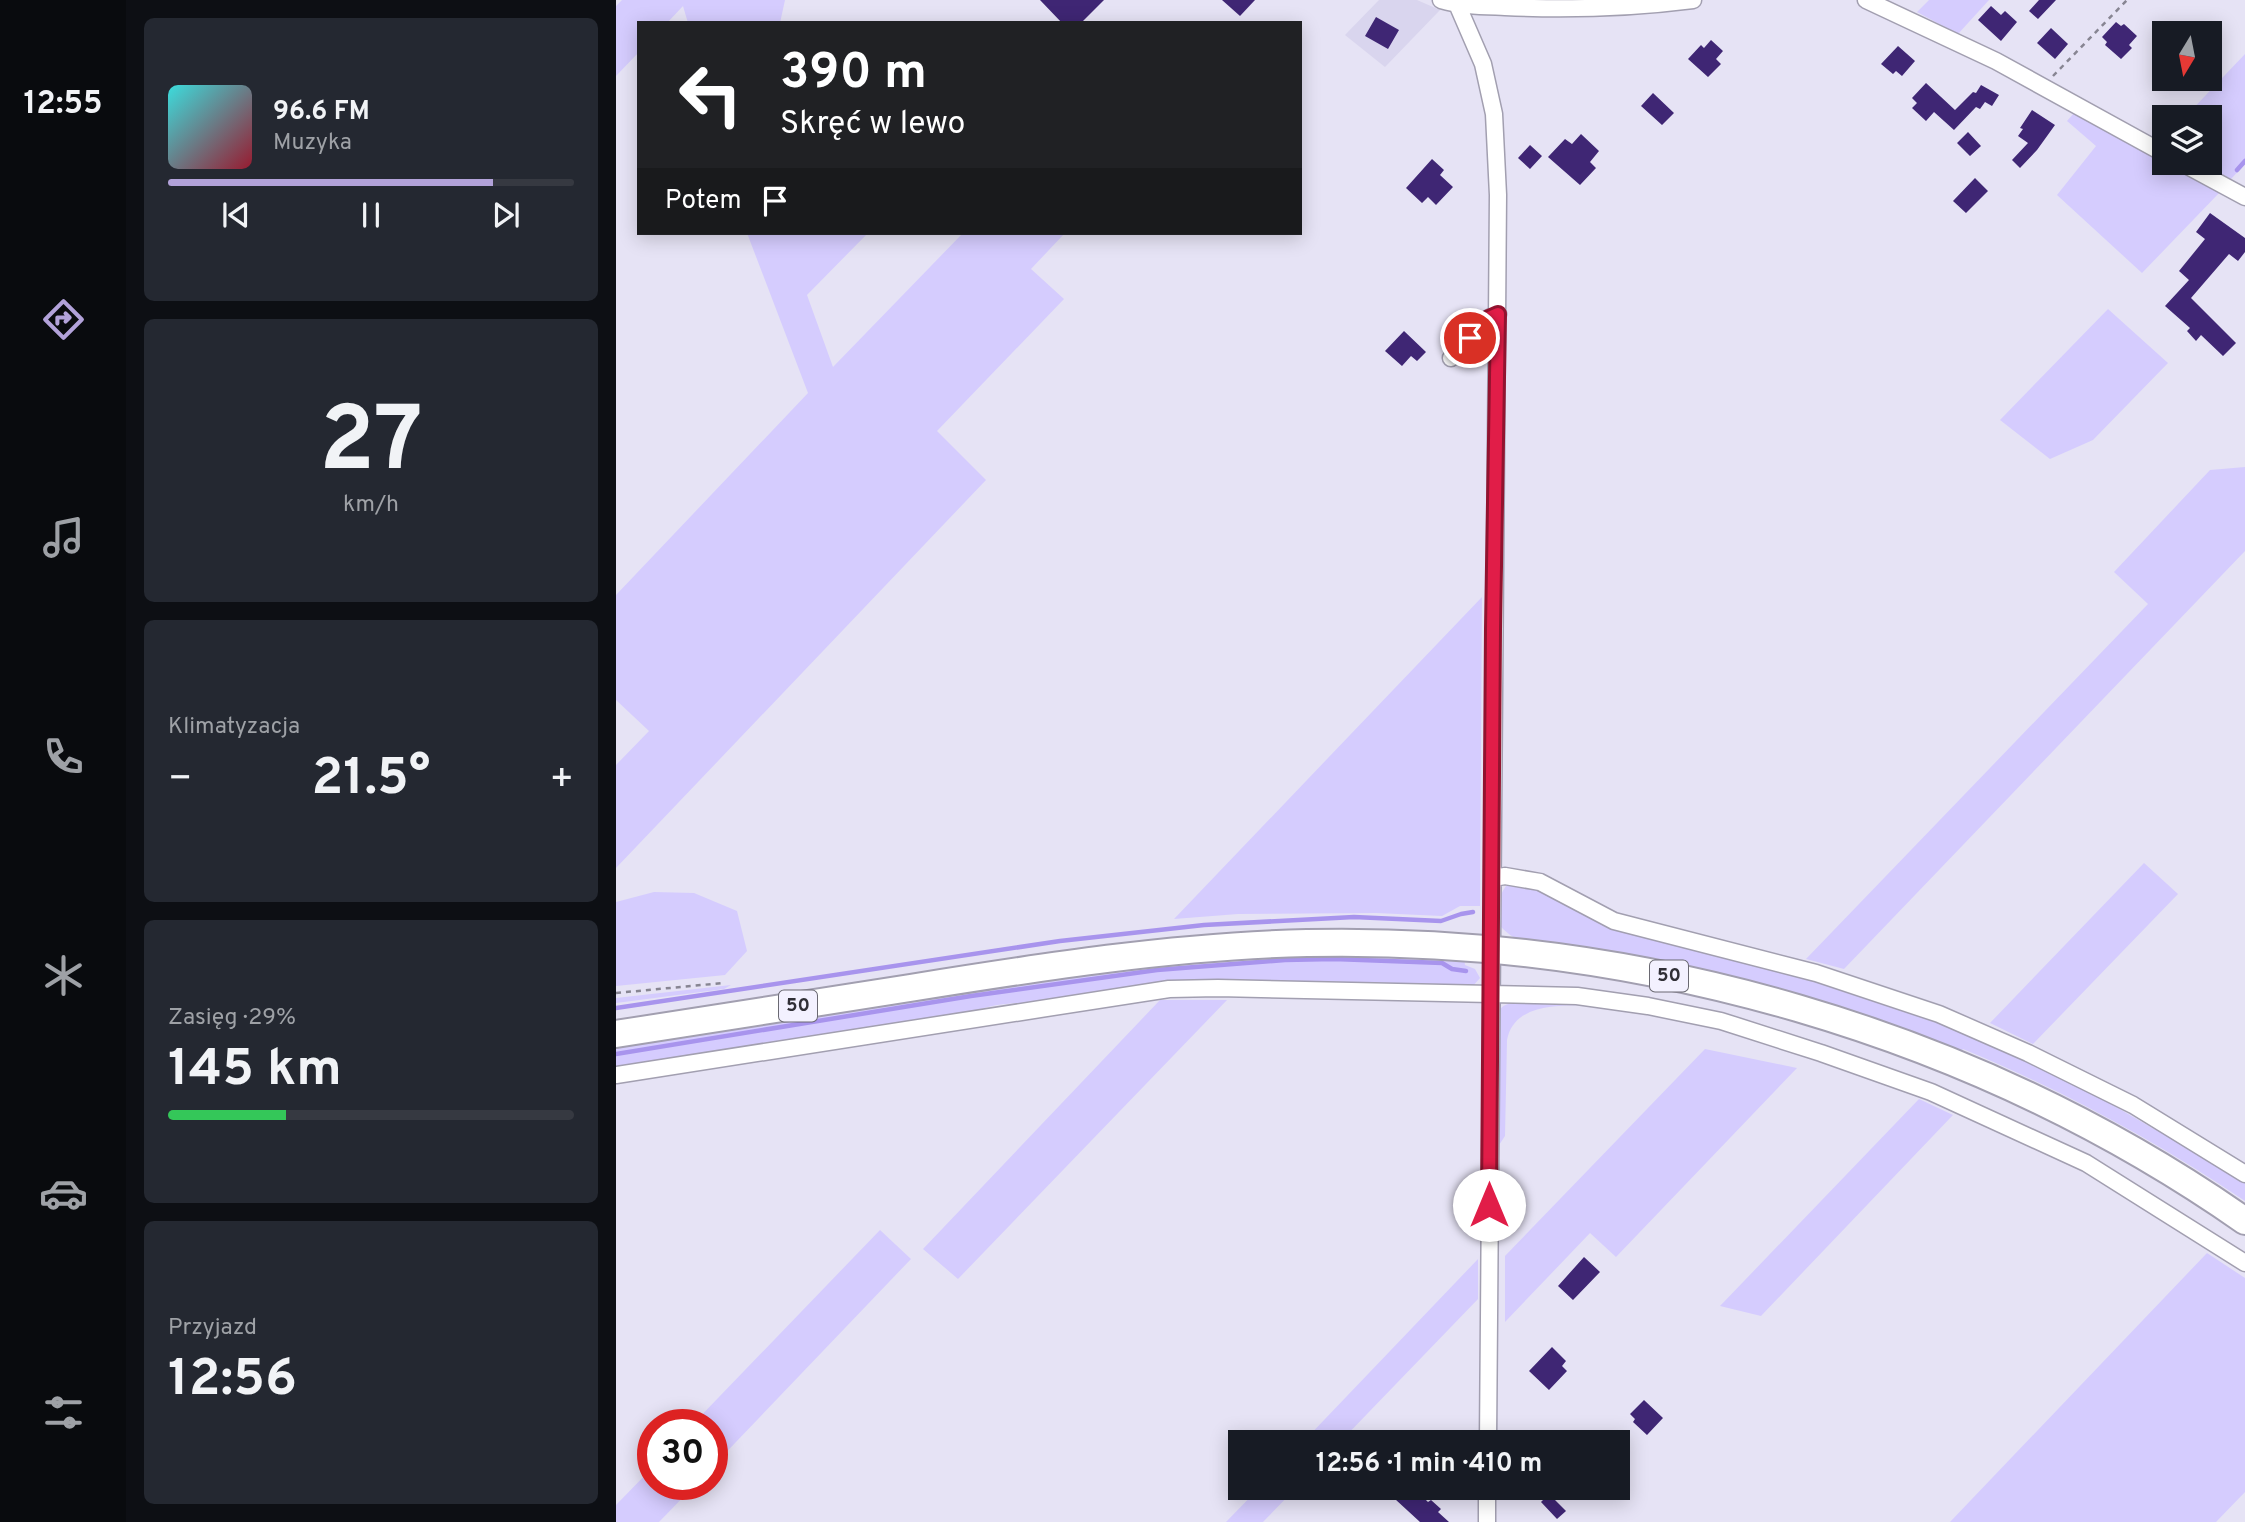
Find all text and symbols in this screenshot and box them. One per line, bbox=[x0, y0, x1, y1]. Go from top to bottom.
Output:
north arrow bbox=[2152, 21, 2222, 91]
map controls bbox=[2152, 21, 2222, 175]
text: 390 m bbox=[780, 44, 927, 106]
icon: left bbox=[665, 49, 756, 140]
text: 12:55 bbox=[23, 85, 103, 125]
text: 96.6 FM bbox=[273, 96, 370, 129]
text: Skręć w lewo bbox=[780, 105, 965, 145]
button: layers bbox=[2152, 105, 2222, 175]
text: Muzyka bbox=[273, 129, 352, 158]
icon: arrive bbox=[756, 182, 794, 220]
text: Potem bbox=[665, 185, 742, 218]
icon: previous bbox=[217, 196, 255, 234]
icon: pause bbox=[352, 196, 390, 234]
icon: next bbox=[487, 196, 525, 234]
icon: directions bbox=[39, 295, 88, 344]
pin bbox=[1440, 308, 1500, 368]
icon: arrive bbox=[1451, 319, 1489, 357]
text: 27 bbox=[319, 388, 423, 503]
text: km/h bbox=[343, 491, 399, 520]
icon: music bbox=[39, 513, 88, 562]
text: Klimatyzacja bbox=[168, 713, 300, 742]
icon: phone bbox=[39, 732, 88, 781]
text: 21.5° bbox=[312, 747, 430, 813]
text: − bbox=[168, 756, 193, 805]
text: + bbox=[549, 756, 574, 805]
icon: climate bbox=[39, 951, 88, 1000]
road number: 50 bbox=[1650, 960, 1688, 992]
road number: 50 bbox=[779, 990, 817, 1022]
text: Zasięg · 29% bbox=[168, 1004, 296, 1033]
text: 145 km bbox=[168, 1038, 342, 1104]
position arrow bbox=[1452, 1168, 1526, 1242]
icon: car bbox=[39, 1169, 88, 1218]
text: Przyjazd bbox=[168, 1314, 257, 1343]
text: 12:56 bbox=[168, 1348, 297, 1414]
icon: filters bbox=[39, 1388, 88, 1437]
speed limit sign: 30 bbox=[637, 1409, 728, 1500]
text: 12:56 · 1 min · 410 m bbox=[1316, 1448, 1542, 1481]

